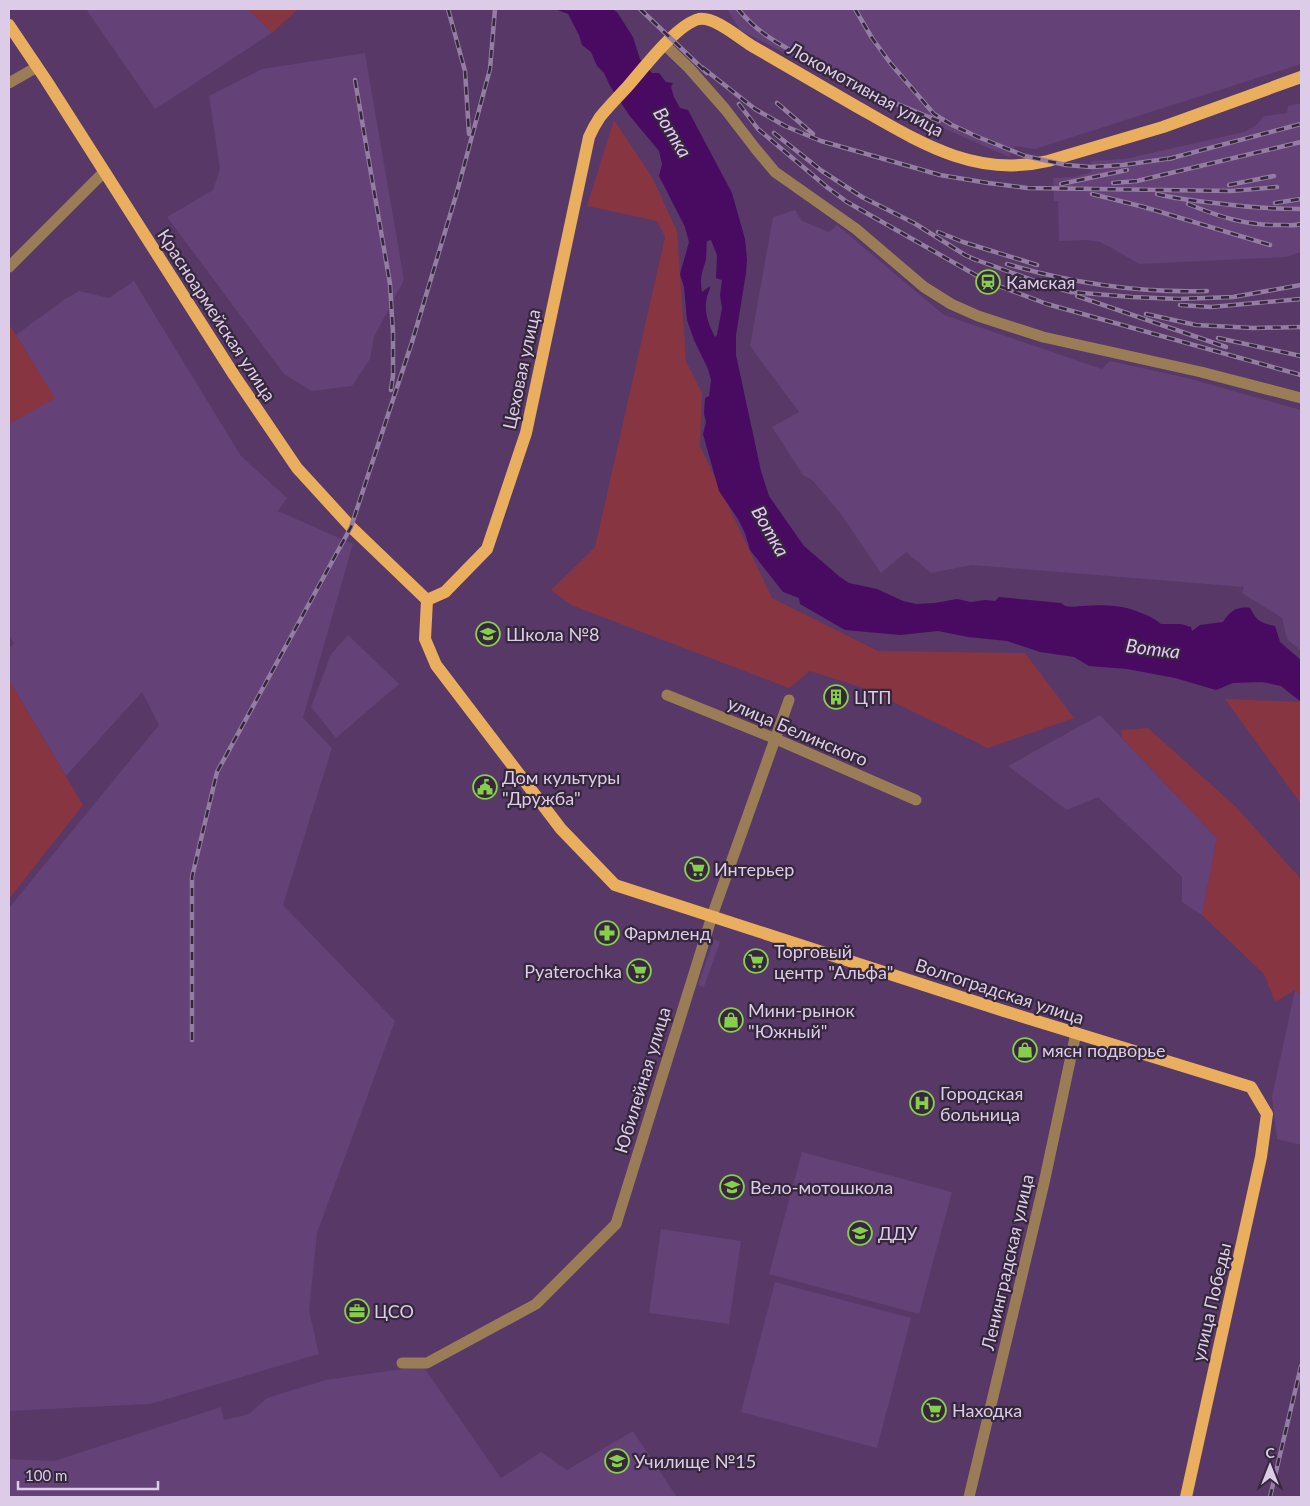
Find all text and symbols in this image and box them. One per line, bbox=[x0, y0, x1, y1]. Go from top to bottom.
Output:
street label: Локомотивная улица bbox=[783, 37, 948, 141]
water label: Вотка bbox=[649, 103, 697, 161]
street label: Красноармейская улица bbox=[153, 225, 281, 405]
station icon: Камская bbox=[975, 269, 1001, 295]
place label: Камская bbox=[1006, 271, 1075, 293]
street label: Цеховая улица bbox=[498, 307, 544, 431]
water label: Вотка bbox=[747, 502, 795, 560]
school or university icon: Школа №8 bbox=[475, 621, 501, 647]
place label: Школа №8 bbox=[506, 623, 600, 645]
water label: Вотка bbox=[1124, 633, 1182, 663]
building icon: ЦТП bbox=[823, 684, 849, 710]
place label: ЦТП bbox=[854, 686, 892, 708]
street label: улица Белинского bbox=[724, 691, 872, 771]
place label: Дом культуры "Дружба" bbox=[502, 766, 620, 809]
public building icon: Дом культуры "Дружба" bbox=[472, 774, 498, 800]
supermarket icon: Интерьер bbox=[684, 856, 710, 882]
place label: Интерьер bbox=[714, 858, 794, 880]
pharmacy icon: Фармленд bbox=[594, 920, 620, 946]
place label: Фармленд bbox=[624, 922, 711, 944]
place label: Торговый центр "Альфа" bbox=[774, 940, 893, 983]
supermarket icon: Торговый центр "Альфа" bbox=[743, 948, 769, 974]
street label: Волгоградская улица bbox=[913, 953, 1087, 1029]
supermarket icon: Pyaterochka bbox=[626, 958, 652, 984]
place label: Pyaterochka bbox=[524, 960, 622, 982]
place label: Мини-рынок "Южный" bbox=[748, 999, 856, 1042]
street label: Юбилейная улица bbox=[609, 1004, 675, 1156]
shop icon: Мини-рынок "Южный" bbox=[718, 1007, 744, 1033]
shop icon: мясн подворье bbox=[1012, 1037, 1038, 1063]
place label: мясн подворье bbox=[1042, 1039, 1165, 1061]
place label: Городская больница bbox=[940, 1082, 1023, 1125]
hospital icon: Городская больница bbox=[909, 1090, 935, 1116]
street label: Ленинградская улица bbox=[976, 1172, 1038, 1353]
school or university icon: Вело-мотошкола bbox=[719, 1174, 745, 1200]
place label: Вело-мотошкола bbox=[750, 1176, 893, 1198]
school or university icon: ДДУ bbox=[847, 1220, 873, 1246]
place label: ДДУ bbox=[878, 1222, 918, 1244]
street label: улица Победы bbox=[1187, 1241, 1235, 1363]
office icon: ЦСО bbox=[344, 1298, 370, 1324]
place label: ЦСО bbox=[374, 1300, 414, 1322]
supermarket icon: Находка bbox=[921, 1397, 947, 1423]
place label: Находка bbox=[952, 1399, 1022, 1421]
north arrow bbox=[1245, 1441, 1295, 1491]
text: С bbox=[1265, 1444, 1275, 1461]
school or university icon: Училище №15 bbox=[604, 1448, 630, 1474]
place label: Училище №15 bbox=[634, 1450, 756, 1472]
scale bar bbox=[18, 1458, 158, 1490]
text: 100 m bbox=[25, 1466, 67, 1484]

